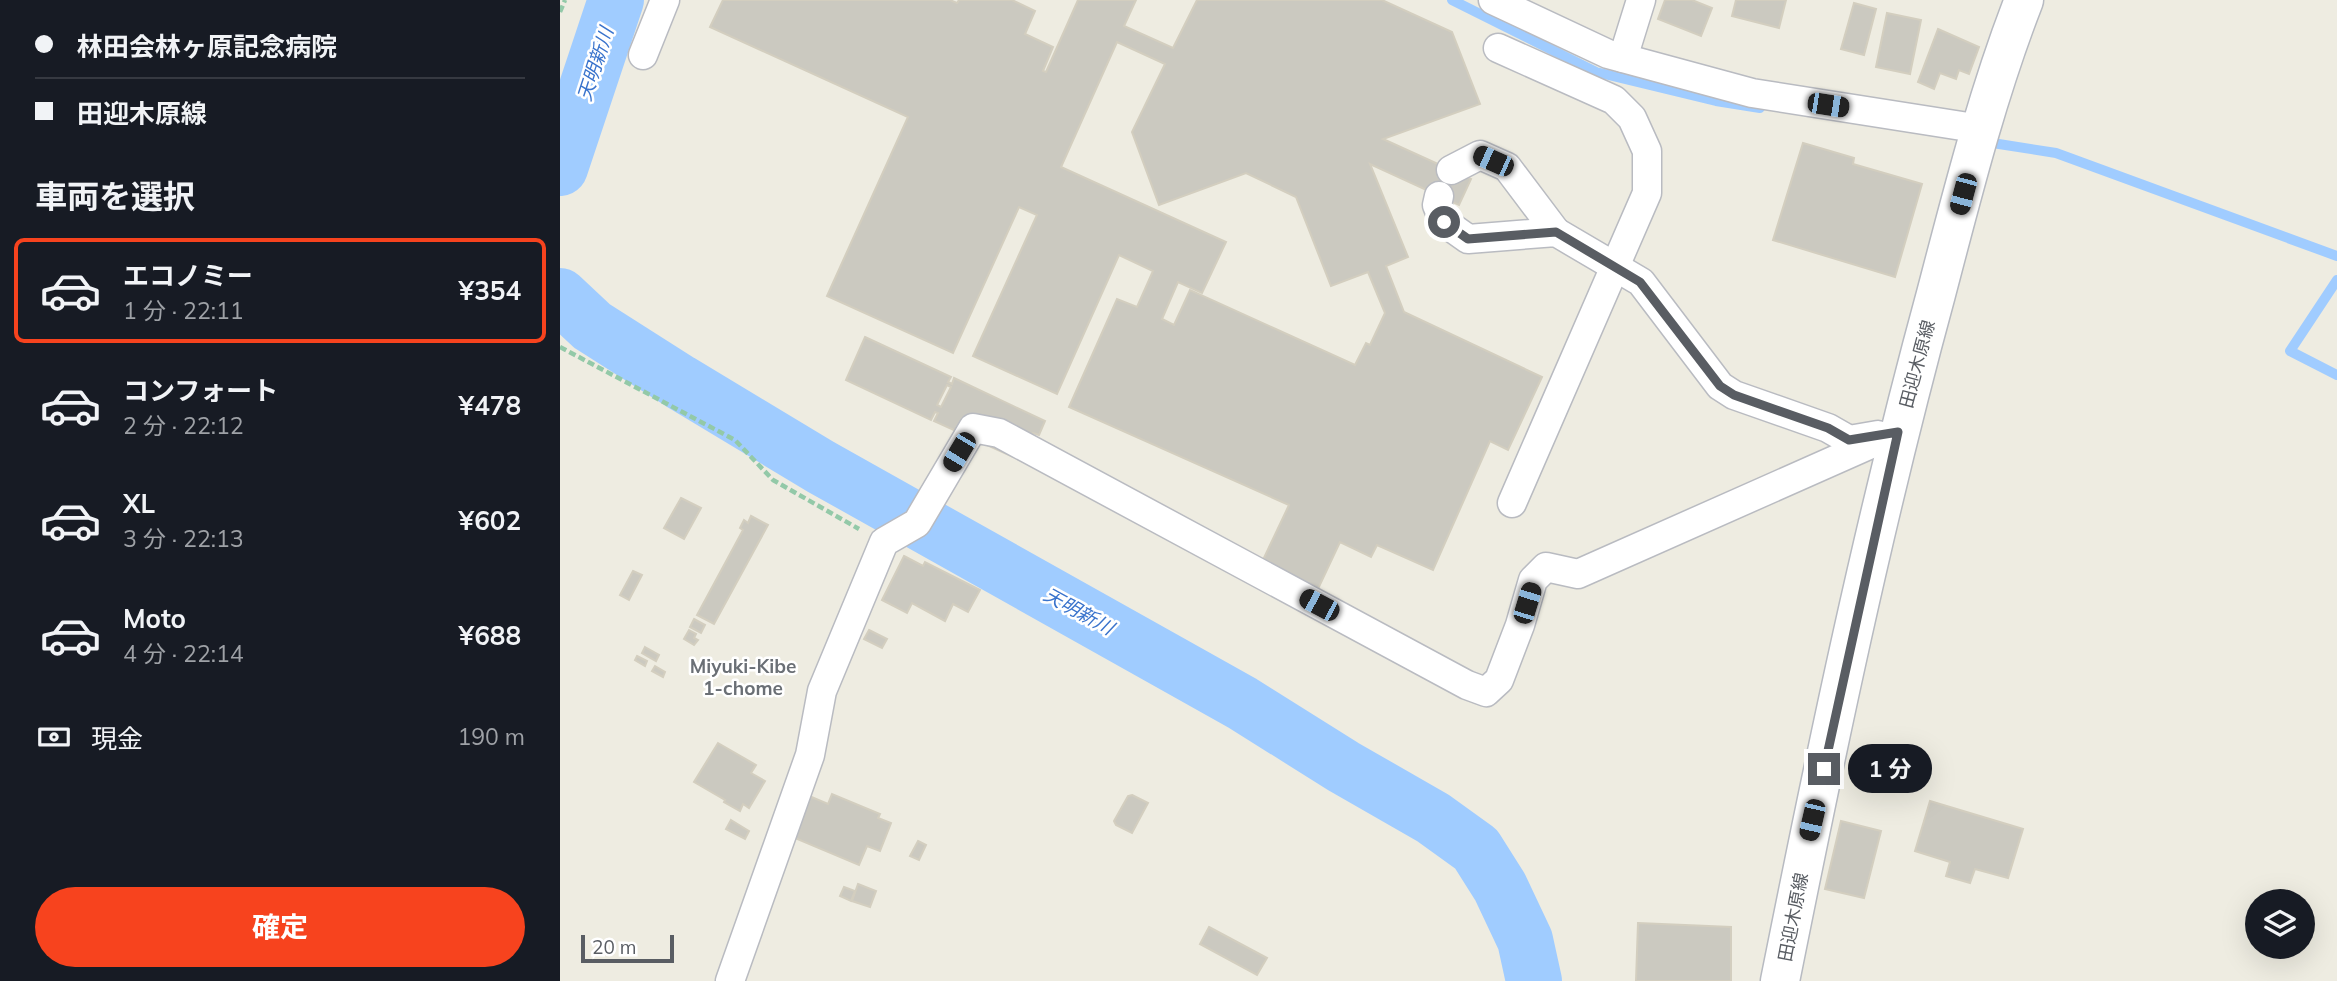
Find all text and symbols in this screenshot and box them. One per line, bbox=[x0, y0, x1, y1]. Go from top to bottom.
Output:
water label: 天明新川 bbox=[572, 22, 619, 104]
text: 林田会林ヶ原記念病院 bbox=[77, 30, 337, 63]
car bbox=[1806, 91, 1851, 119]
text: 田迎木原線 bbox=[77, 97, 207, 130]
car bbox=[1470, 143, 1517, 179]
car bbox=[1948, 171, 1979, 217]
text: 車両を選択 bbox=[35, 176, 195, 216]
route start bbox=[1428, 206, 1460, 238]
icon: car bbox=[39, 259, 102, 322]
text: エコノミー bbox=[123, 259, 253, 292]
text: ¥354 bbox=[459, 274, 521, 307]
text: 1 分 · 22:11 bbox=[123, 296, 244, 325]
street label: 田迎木原線 bbox=[1894, 318, 1940, 410]
icon: car bbox=[39, 374, 102, 437]
text: コンフォート bbox=[123, 374, 278, 407]
text: ¥478 bbox=[459, 389, 521, 422]
text: 2 分 · 22:12 bbox=[123, 411, 244, 440]
car bbox=[940, 429, 979, 475]
text: XL bbox=[123, 487, 155, 520]
icon: car bbox=[39, 489, 102, 552]
text: ¥602 bbox=[459, 504, 521, 537]
text: 3 分 · 22:13 bbox=[123, 524, 244, 553]
car bbox=[1511, 580, 1544, 626]
water label: 天明新川 bbox=[1040, 582, 1120, 641]
car bbox=[1296, 586, 1343, 624]
text: Moto bbox=[123, 602, 186, 635]
icon: car bbox=[39, 604, 102, 667]
text: ¥688 bbox=[459, 619, 521, 652]
text: 4 分 · 22:14 bbox=[123, 639, 244, 668]
district label: Miyuki-Kibe 1-chome bbox=[690, 654, 796, 700]
icon: cash bbox=[35, 718, 73, 756]
text: 現金 bbox=[91, 722, 143, 755]
text: 190 m bbox=[457, 722, 525, 751]
callout: 1 分 bbox=[1848, 744, 1932, 794]
route end bbox=[1808, 753, 1840, 785]
text: 1 分 bbox=[1868, 754, 1912, 783]
car bbox=[1798, 797, 1827, 843]
street label: 田迎木原線 bbox=[1773, 871, 1813, 963]
button: 確定 bbox=[35, 887, 525, 967]
map controls bbox=[2245, 889, 2315, 959]
button: layers bbox=[2245, 889, 2315, 959]
scale bar bbox=[581, 932, 674, 964]
text: 20 m bbox=[592, 935, 636, 959]

